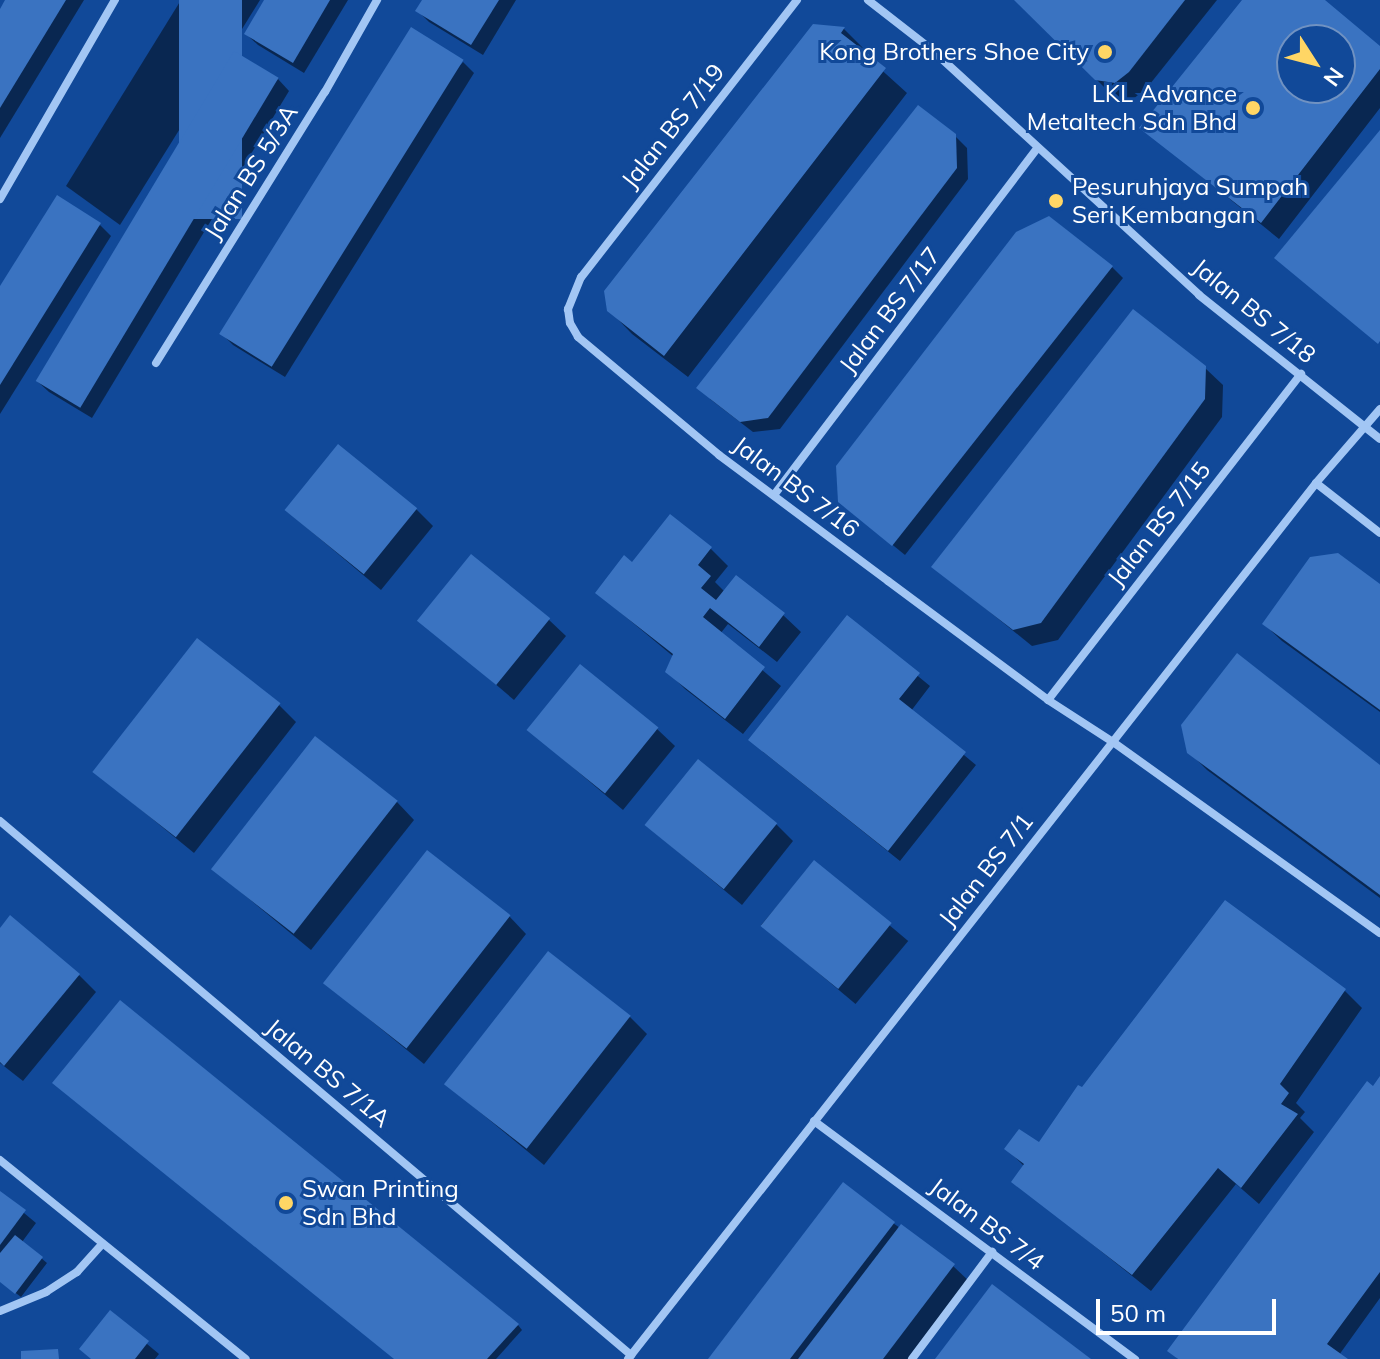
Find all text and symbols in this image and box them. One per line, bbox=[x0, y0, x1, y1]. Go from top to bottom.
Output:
north arrow bbox=[1276, 24, 1356, 104]
place label: Kong Brothers Shoe City bbox=[819, 38, 1089, 66]
marker: Kong Brothers Shoe City bbox=[1096, 43, 1114, 61]
street label: Jalan BS 7/19 bbox=[615, 58, 731, 194]
text: N bbox=[1318, 62, 1350, 92]
place label: LKL Advance Metaltech Sdn Bhd bbox=[1027, 80, 1237, 136]
street label: Jalan BS 5/3A bbox=[198, 99, 304, 245]
marker: LKL Advance Metaltech Sdn Bhd bbox=[1244, 99, 1262, 117]
place label: Pesuruhjaya Sumpah Seri Kembangan bbox=[1072, 173, 1308, 229]
marker: Pesuruhjaya Sumpah Seri Kembangan bbox=[1047, 192, 1065, 210]
street label: Jalan BS 7/17 bbox=[833, 241, 947, 379]
street label: Jalan BS 7/18 bbox=[1187, 253, 1321, 369]
street label: Jalan BS 7/16 bbox=[727, 430, 865, 544]
street label: Jalan BS 7/15 bbox=[1101, 456, 1217, 592]
street label: Jalan BS 7/1 bbox=[933, 808, 1039, 932]
street label: Jalan BS 7/1A bbox=[260, 1013, 396, 1133]
street label: Jalan BS 7/4 bbox=[924, 1172, 1050, 1276]
place label: Swan Printing Sdn Bhd bbox=[302, 1175, 459, 1231]
marker: Swan Printing Sdn Bhd bbox=[277, 1194, 295, 1212]
scale bar bbox=[1100, 1283, 1280, 1333]
text: 50 m bbox=[1110, 1298, 1166, 1328]

